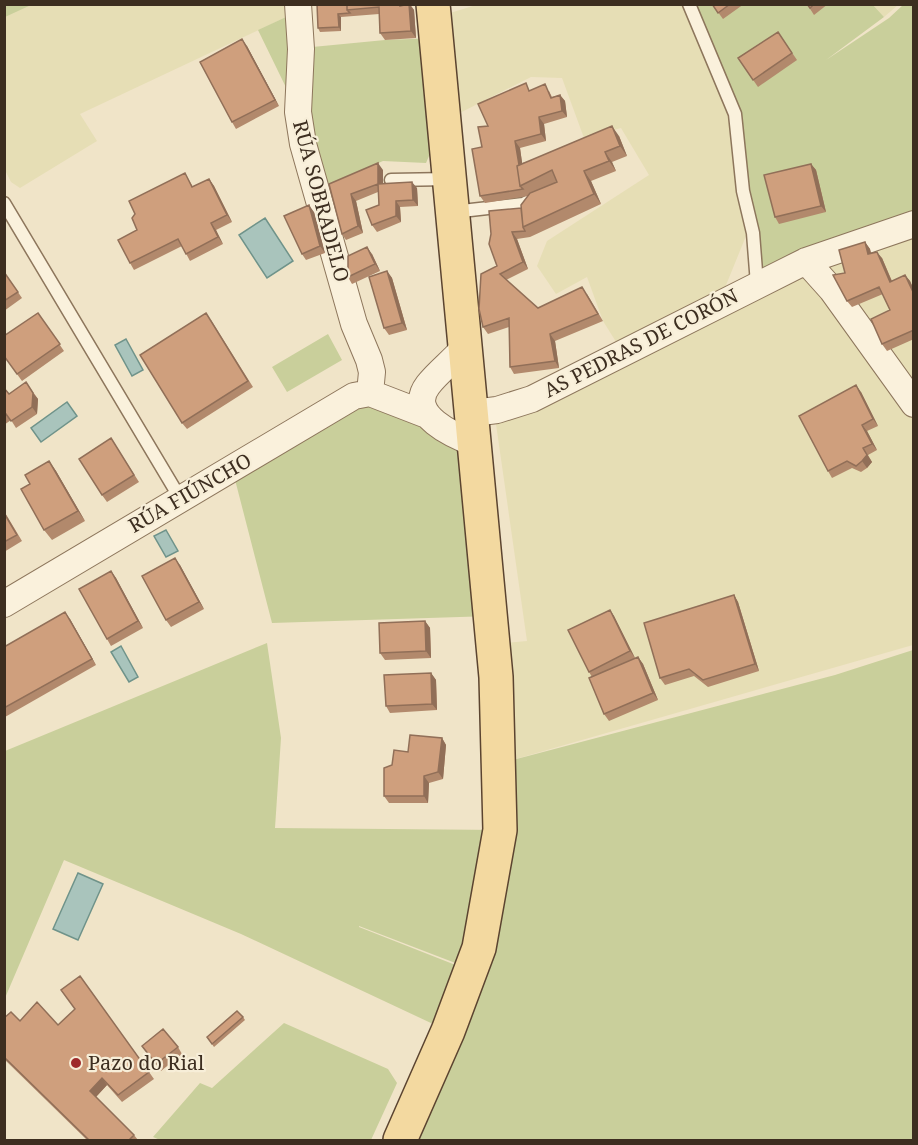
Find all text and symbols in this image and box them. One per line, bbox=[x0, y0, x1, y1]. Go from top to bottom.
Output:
street label: RÚA SOBRADELO bbox=[287, 117, 356, 285]
street label: AS PEDRAS DE CORÓN bbox=[539, 282, 743, 403]
street label: RÚA FIÚNCHO bbox=[123, 446, 256, 539]
place label: Pazo do Rial bbox=[88, 1049, 204, 1076]
marker: Pazo do Rial bbox=[69, 1056, 83, 1070]

